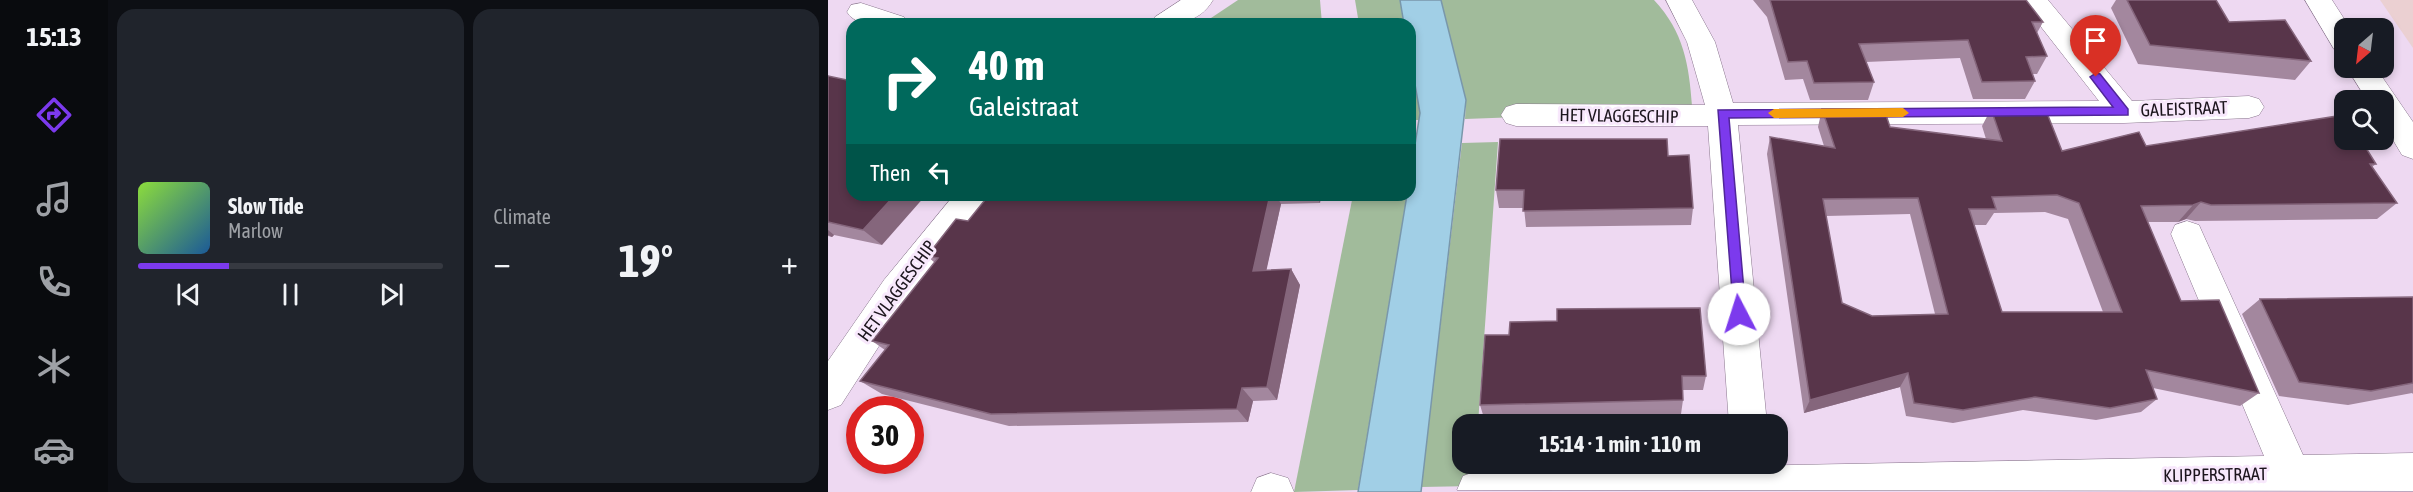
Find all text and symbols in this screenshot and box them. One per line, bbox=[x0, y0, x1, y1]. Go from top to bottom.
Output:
pin bbox=[2070, 15, 2121, 77]
north arrow bbox=[2334, 18, 2394, 78]
map controls bbox=[2334, 18, 2394, 150]
text: 15:13 bbox=[26, 21, 82, 52]
icon: arrive bbox=[2079, 24, 2112, 57]
text: 40 m bbox=[969, 41, 1044, 89]
icon: right bbox=[870, 42, 948, 120]
button: search bbox=[2334, 90, 2394, 150]
text: Galeistraat bbox=[969, 91, 1079, 122]
icon: directions bbox=[33, 94, 75, 136]
street label: GALEISTRAAT bbox=[2140, 96, 2228, 121]
street label: HET VLAGGESCHIP bbox=[1559, 104, 1679, 127]
icon: left bbox=[923, 156, 956, 189]
text: Then bbox=[870, 160, 911, 186]
icon: music bbox=[33, 178, 75, 220]
text: Slow Tide bbox=[228, 193, 304, 219]
text: Climate bbox=[494, 205, 551, 228]
text: Marlow bbox=[228, 219, 283, 242]
text: 19° bbox=[618, 235, 673, 287]
street label: HET VLAGGESCHIP bbox=[853, 236, 940, 345]
text: − bbox=[494, 243, 511, 281]
text: + bbox=[781, 243, 798, 281]
icon: phone bbox=[33, 261, 75, 303]
icon: previous bbox=[172, 278, 205, 311]
icon: pause bbox=[274, 278, 307, 311]
icon: next bbox=[375, 278, 408, 311]
position arrow bbox=[1707, 282, 1771, 346]
icon: climate bbox=[33, 345, 75, 387]
speed limit sign: 30 bbox=[846, 396, 924, 474]
icon: car bbox=[33, 429, 75, 471]
text: 15:14 · 1 min · 110 m bbox=[1539, 431, 1701, 457]
street label: KLIPPERSTRAAT bbox=[2163, 463, 2267, 486]

